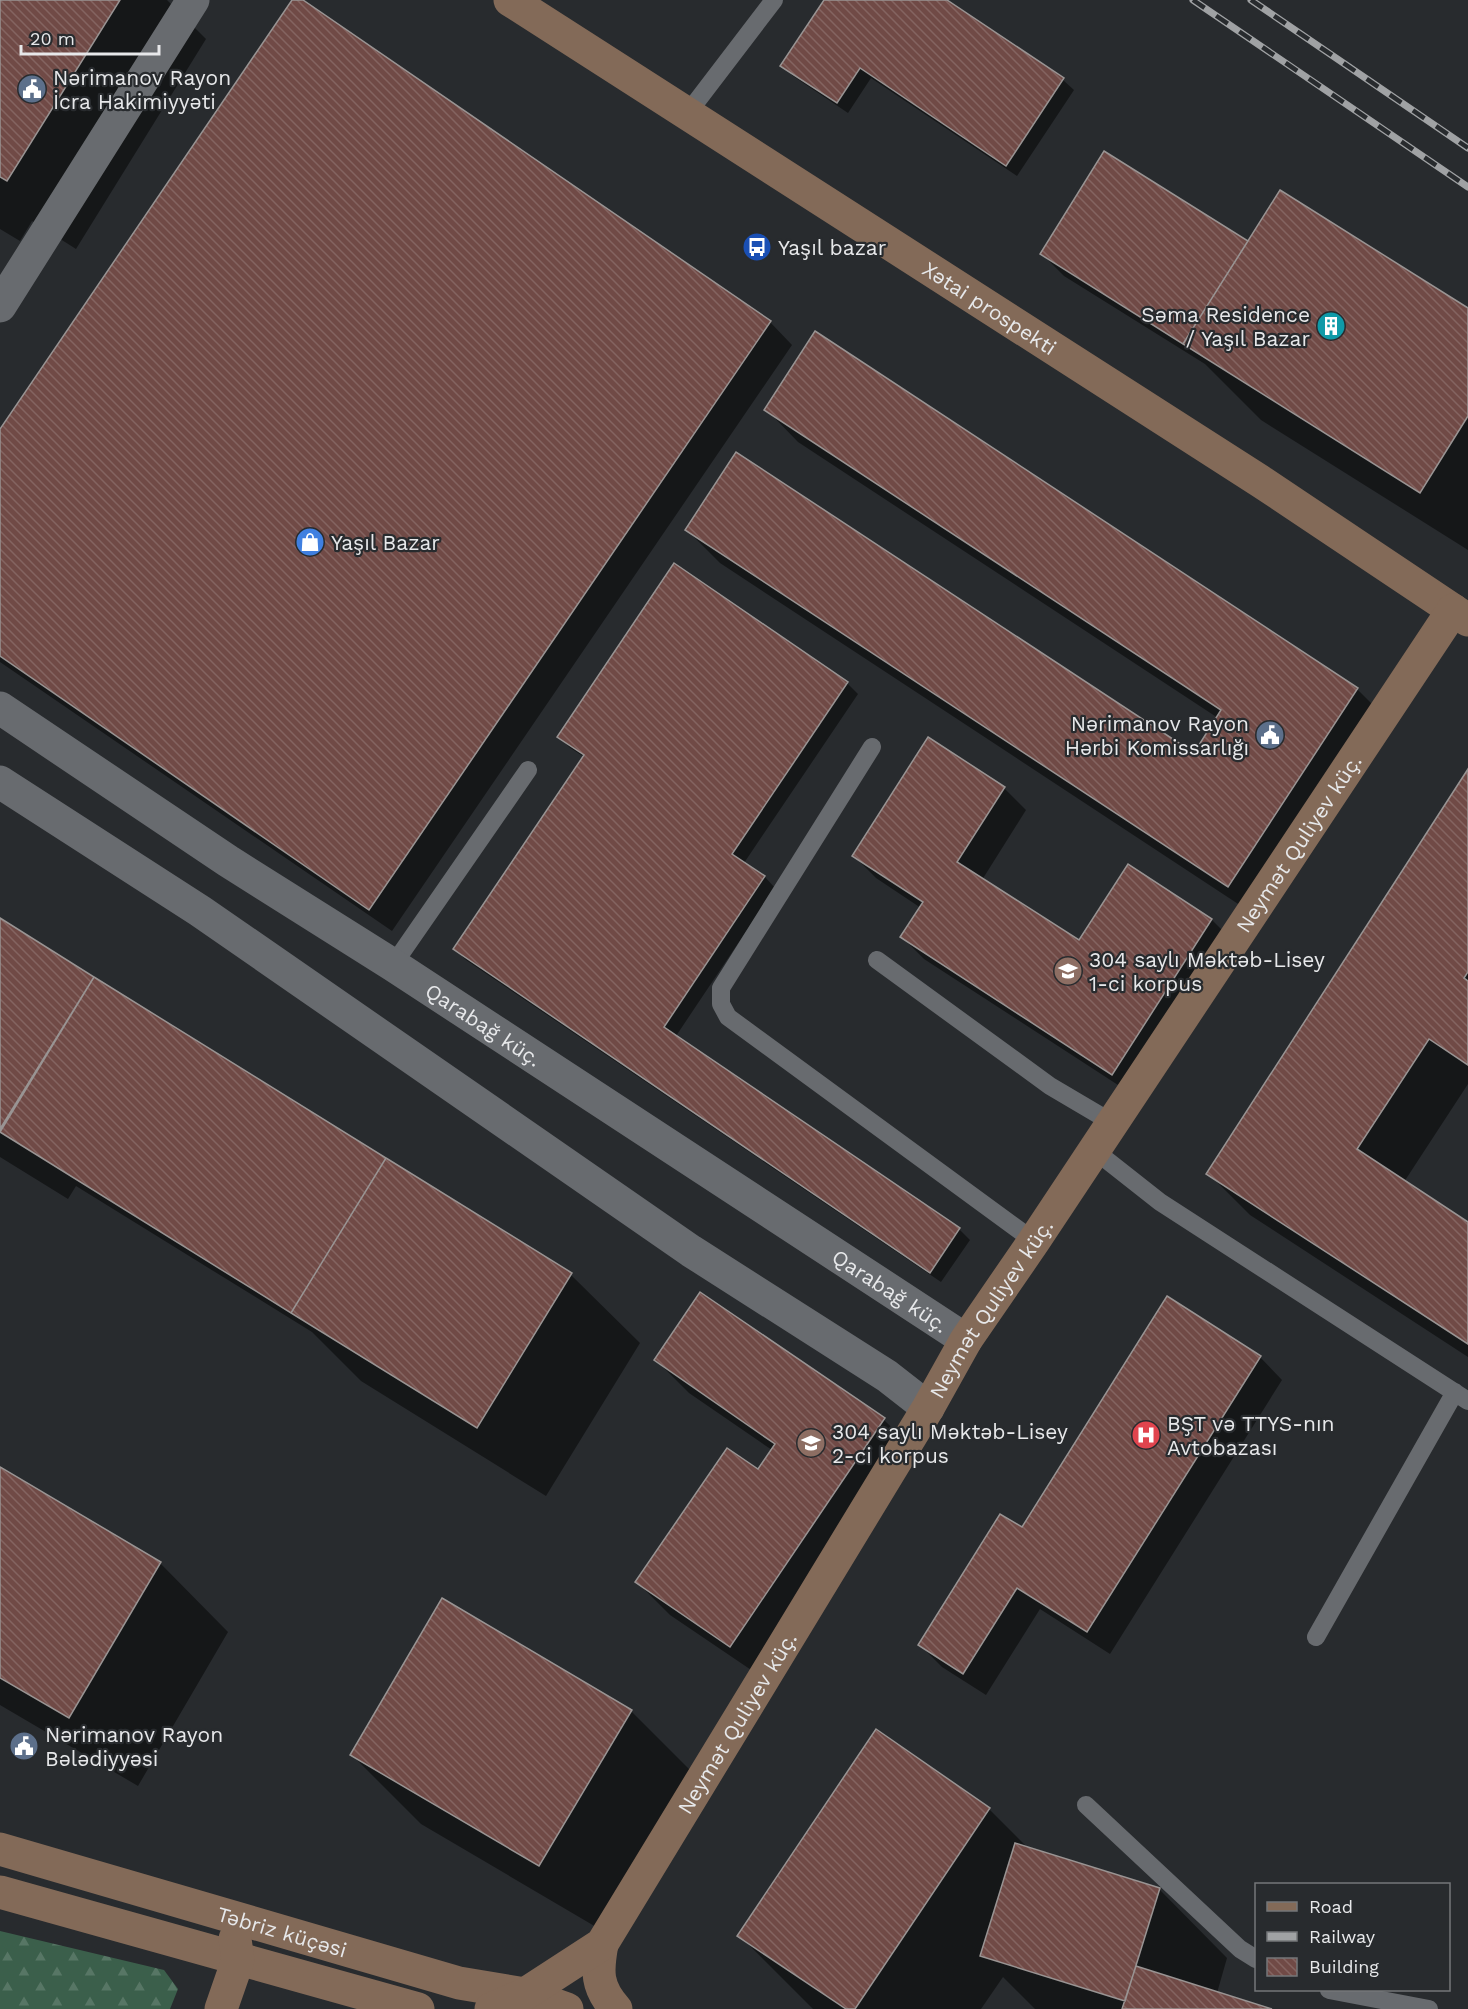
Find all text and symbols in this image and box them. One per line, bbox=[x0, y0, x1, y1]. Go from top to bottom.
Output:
scale bar bbox=[21, 18, 159, 56]
text: 20 m bbox=[30, 28, 75, 49]
place label: Nərimanov Rayon İcra Hakimiyyəti bbox=[53, 65, 231, 114]
public building icon: Nərimanov Rayon İcra Hakimiyyəti bbox=[16, 73, 48, 105]
bus stop icon: Yaşıl bazar bbox=[741, 231, 773, 263]
place label: Yaşıl bazar bbox=[778, 235, 887, 260]
street label: Xətai prospekti bbox=[918, 256, 1061, 360]
place label: Səma Residence / Yaşıl Bazar bbox=[1141, 302, 1310, 351]
building icon: Səma Residence / Yaşıl Bazar bbox=[1315, 310, 1347, 342]
shop icon: Yaşıl Bazar bbox=[294, 526, 326, 558]
place label: Yaşıl Bazar bbox=[331, 530, 440, 555]
place label: Nərimanov Rayon Hərbi Komissarlığı bbox=[1065, 711, 1249, 760]
public building icon: Nərimanov Rayon Hərbi Komissarlığı bbox=[1254, 719, 1286, 751]
street label: Neymət Quliyev küç. bbox=[1230, 749, 1366, 937]
place label: 304 saylı Məktəb-Lisey 1-ci korpus bbox=[1089, 947, 1325, 996]
school or university icon: 304 saylı Məktəb-Lisey 1-ci korpus bbox=[1052, 955, 1084, 987]
street label: Qarabağ küç. bbox=[421, 977, 546, 1071]
street label: Neymət Quliyev küç. bbox=[924, 1214, 1058, 1403]
street label: Qarabağ küç. bbox=[828, 1243, 953, 1337]
place label: BŞT və TTYS-nın Avtobazası bbox=[1167, 1411, 1335, 1460]
place label: 304 saylı Məktəb-Lisey 2-ci korpus bbox=[832, 1419, 1068, 1468]
hospital icon: BŞT və TTYS-nın Avtobazası bbox=[1130, 1419, 1162, 1451]
school or university icon: 304 saylı Məktəb-Lisey 2-ci korpus bbox=[795, 1427, 827, 1459]
street label: Neymət Quliyev küç. bbox=[672, 1627, 802, 1818]
place label: Nərimanov Rayon Bələdiyyəsi bbox=[45, 1722, 223, 1771]
public building icon: Nərimanov Rayon Bələdiyyəsi bbox=[8, 1730, 40, 1762]
legend bbox=[1255, 1883, 1450, 1991]
text: Road bbox=[1309, 1896, 1353, 1917]
street label: Təbriz küçəsi bbox=[215, 1901, 350, 1962]
text: Railway bbox=[1309, 1926, 1376, 1947]
text: Building bbox=[1309, 1956, 1379, 1977]

